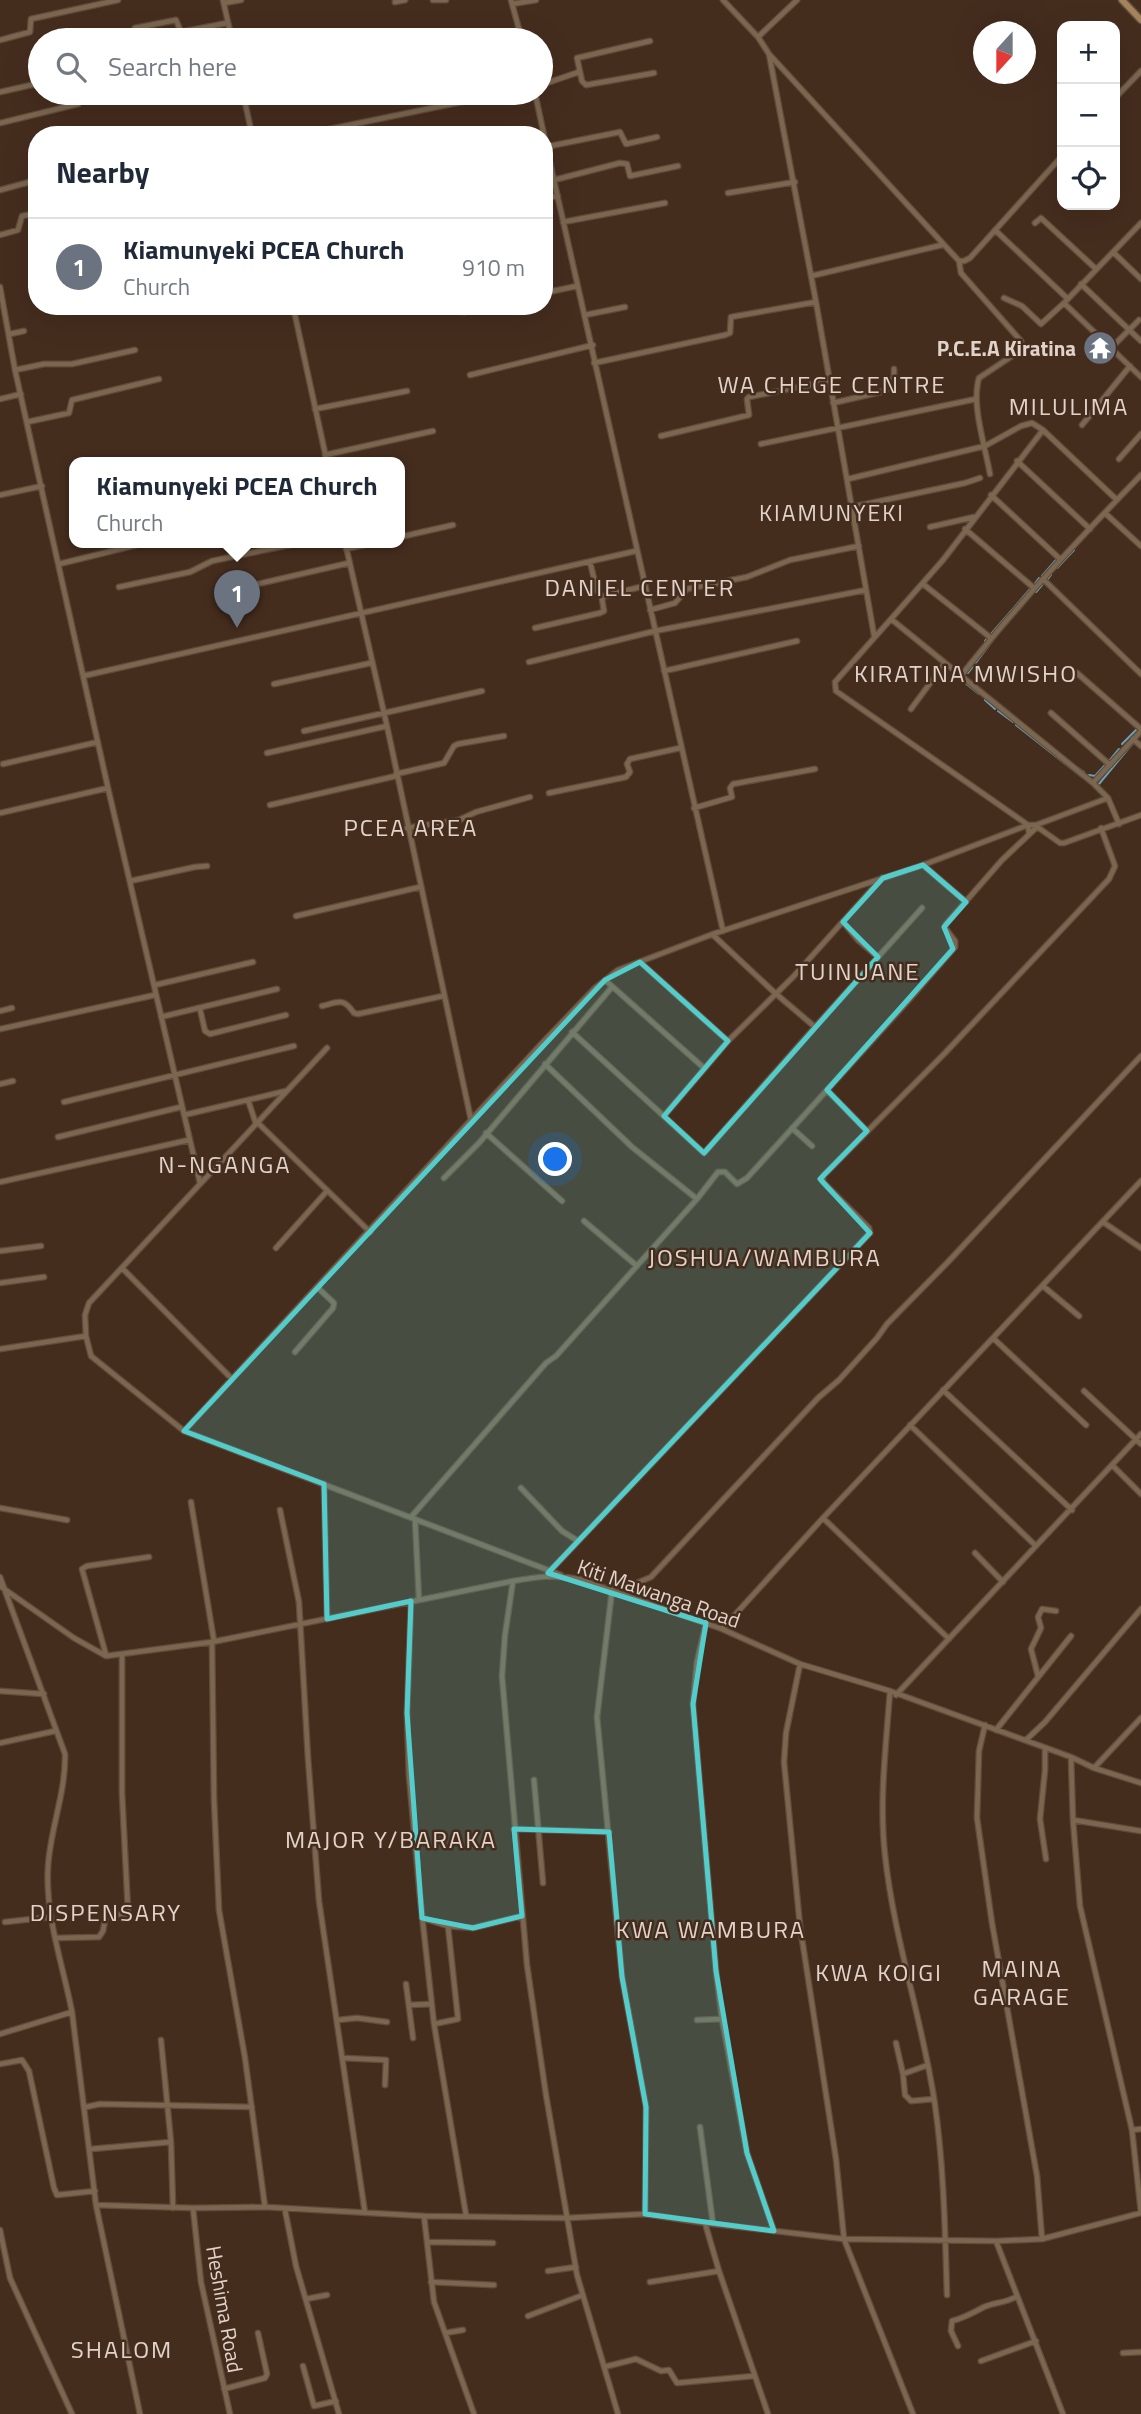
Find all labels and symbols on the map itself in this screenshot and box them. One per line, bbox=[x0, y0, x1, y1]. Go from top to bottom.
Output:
north arrow bbox=[973, 21, 1036, 84]
temple icon: P.C.E.A Kiratina bbox=[1081, 329, 1119, 367]
place label: P.C.E.A Kiratina bbox=[937, 332, 1076, 364]
district label: WA CHEGE CENTRE bbox=[717, 366, 947, 402]
district label: MILULIMA bbox=[1009, 388, 1129, 424]
district label: KIAMUNYEKI bbox=[759, 495, 905, 530]
district label: DANIEL CENTER bbox=[545, 569, 735, 605]
pin: 1 bbox=[214, 570, 260, 628]
district label: KIRATINA MWISHO bbox=[854, 655, 1078, 691]
district label: PCEA AREA bbox=[344, 809, 478, 845]
district label: TUINUANE bbox=[795, 953, 921, 989]
your location bbox=[538, 1142, 572, 1176]
district label: N-NGANGA bbox=[158, 1146, 292, 1182]
district label: JOSHUA/WAMBURA bbox=[648, 1239, 882, 1275]
street label: Kiti Mawanga Road bbox=[573, 1550, 745, 1636]
district label: MAJOR Y/BARAKA bbox=[285, 1821, 497, 1857]
district label: DISPENSARY bbox=[30, 1894, 182, 1930]
district label: KWA WAMBURA bbox=[616, 1911, 806, 1947]
district label: MAINA GARAGE bbox=[973, 1950, 1071, 2014]
district label: KWA KOIGI bbox=[815, 1954, 943, 1990]
street label: Heshima Road bbox=[198, 2243, 252, 2375]
district label: SHALOM bbox=[71, 2331, 173, 2367]

